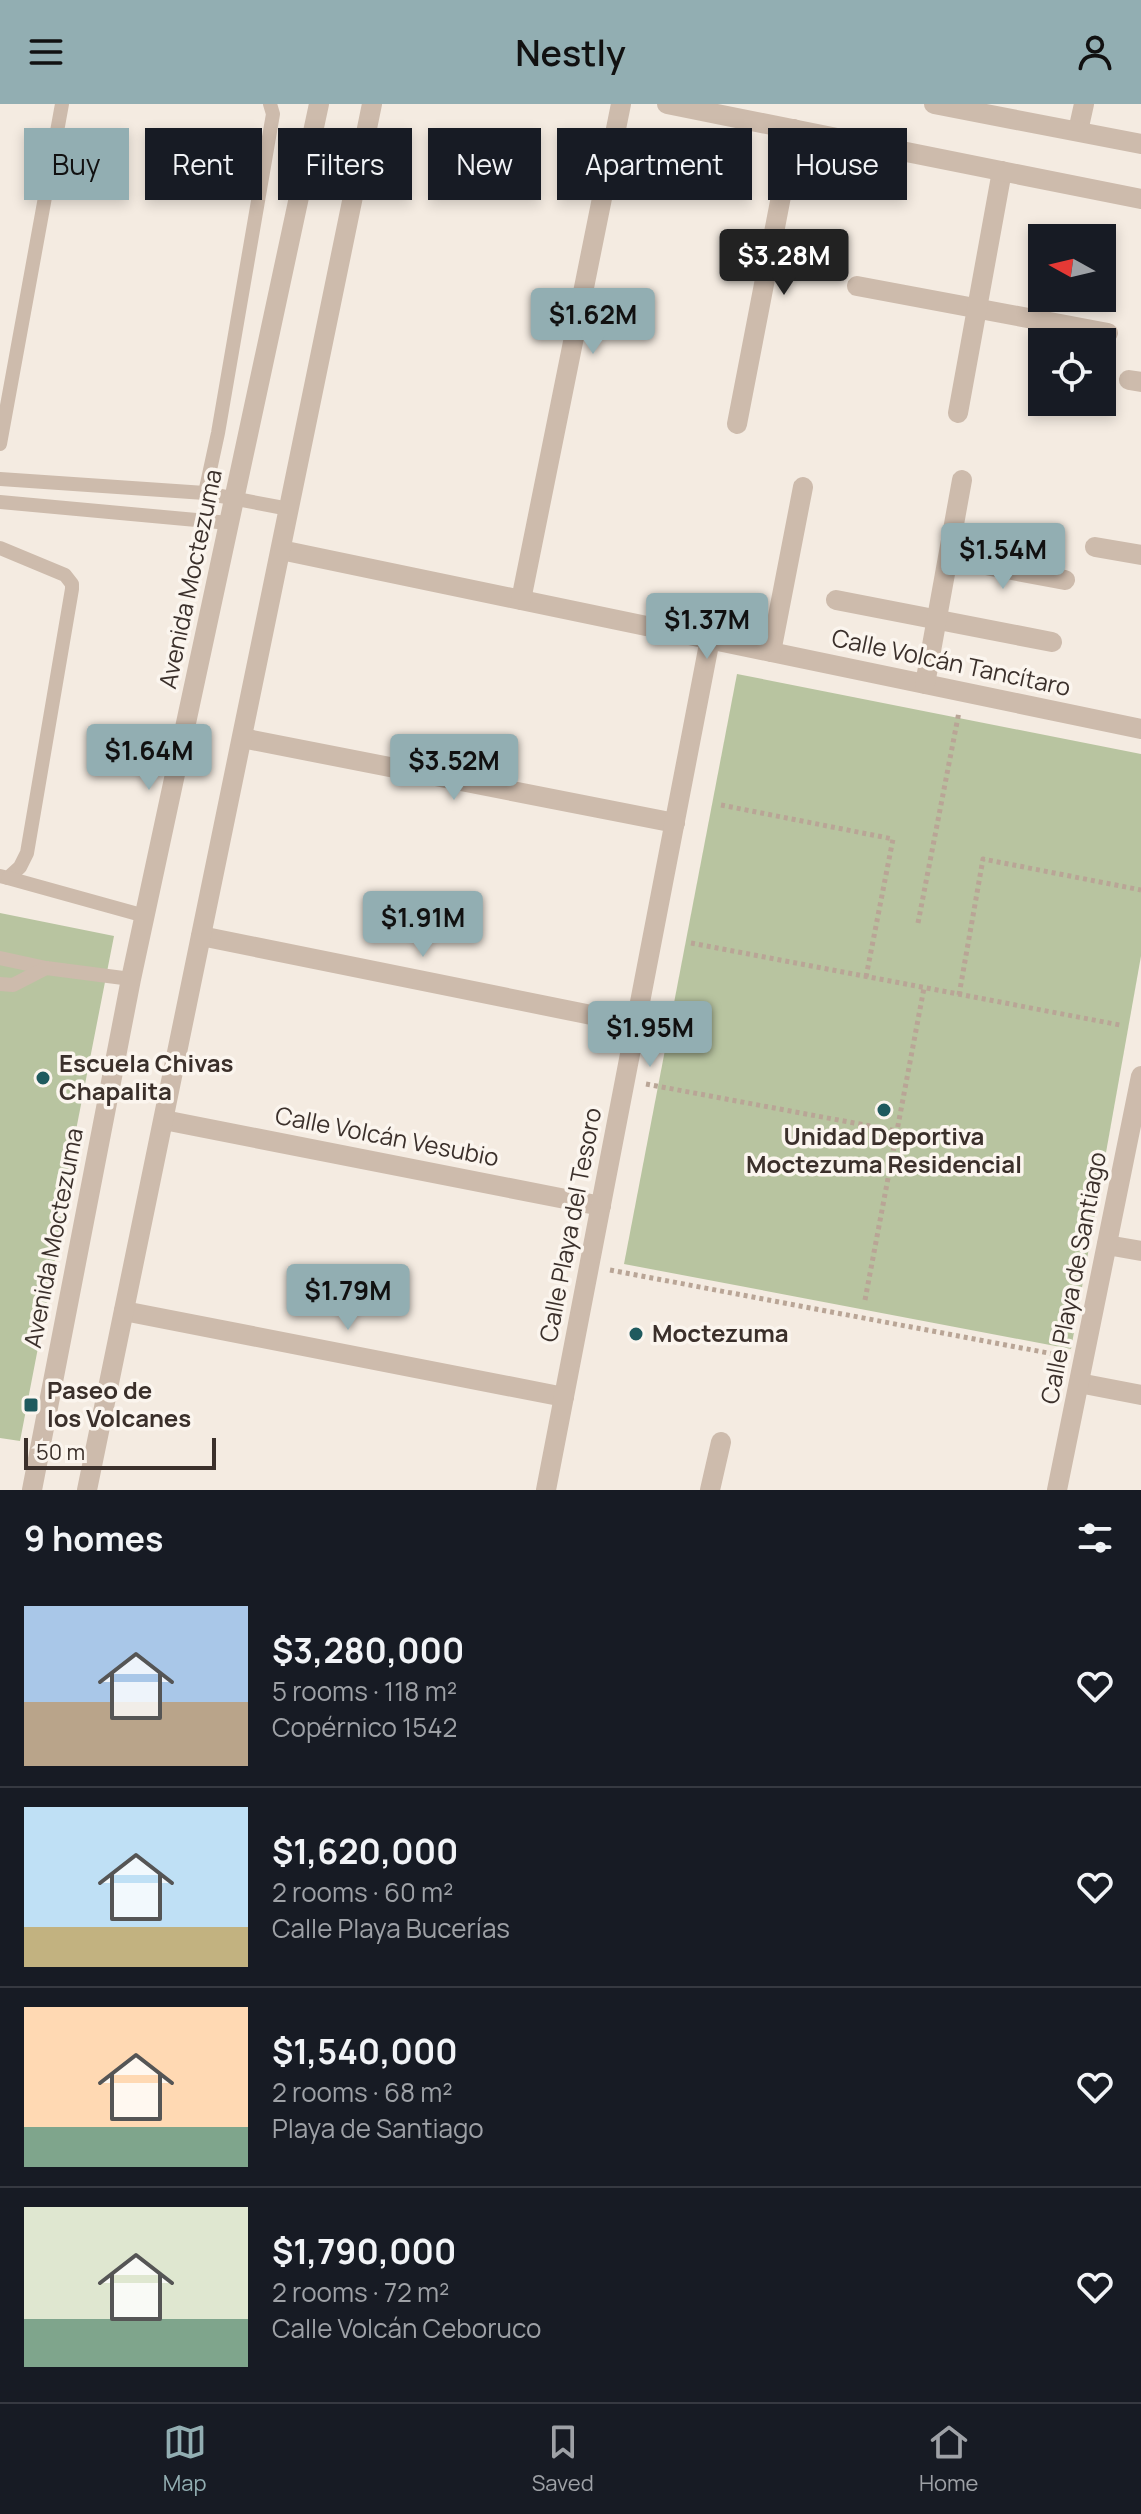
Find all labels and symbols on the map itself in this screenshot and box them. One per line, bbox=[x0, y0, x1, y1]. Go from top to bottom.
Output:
north arrow bbox=[1028, 224, 1116, 312]
pin: $3.28M bbox=[719, 229, 849, 297]
pin: $1.62M bbox=[528, 288, 658, 356]
street label: Avenida Moctezuma bbox=[150, 466, 229, 691]
pin: $1.54M bbox=[938, 523, 1068, 591]
pin: $1.37M bbox=[642, 593, 772, 661]
street label: Calle Volcán Tancítaro bbox=[829, 620, 1074, 703]
pin: $1.64M bbox=[84, 724, 214, 792]
pin: $3.52M bbox=[389, 734, 519, 802]
pin: $1.91M bbox=[358, 891, 488, 959]
pin: $1.95M bbox=[585, 1001, 715, 1069]
place label: Escuela Chivas Chapalita bbox=[59, 1046, 234, 1107]
marker: Escuela Chivas Chapalita bbox=[34, 1069, 52, 1087]
street label: Calle Volcán Vesubio bbox=[273, 1098, 502, 1173]
marker: Unidad Deportiva Moctezuma Residencial bbox=[875, 1101, 893, 1119]
street label: Calle Playa del Tesoro bbox=[531, 1105, 608, 1345]
place label: Unidad Deportiva Moctezuma Residencial bbox=[746, 1119, 1022, 1180]
street label: Avenida Moctezuma bbox=[15, 1125, 90, 1350]
street label: Calle Playa de Santiago bbox=[1032, 1149, 1113, 1406]
pin: $1.79M bbox=[283, 1264, 413, 1332]
place label: Moctezuma bbox=[652, 1316, 789, 1349]
marker: Moctezuma bbox=[627, 1325, 645, 1343]
place label: Paseo de los Volcanes bbox=[47, 1373, 191, 1434]
marker: Paseo de los Volcanes bbox=[22, 1396, 40, 1414]
scale bar bbox=[24, 1434, 216, 1470]

